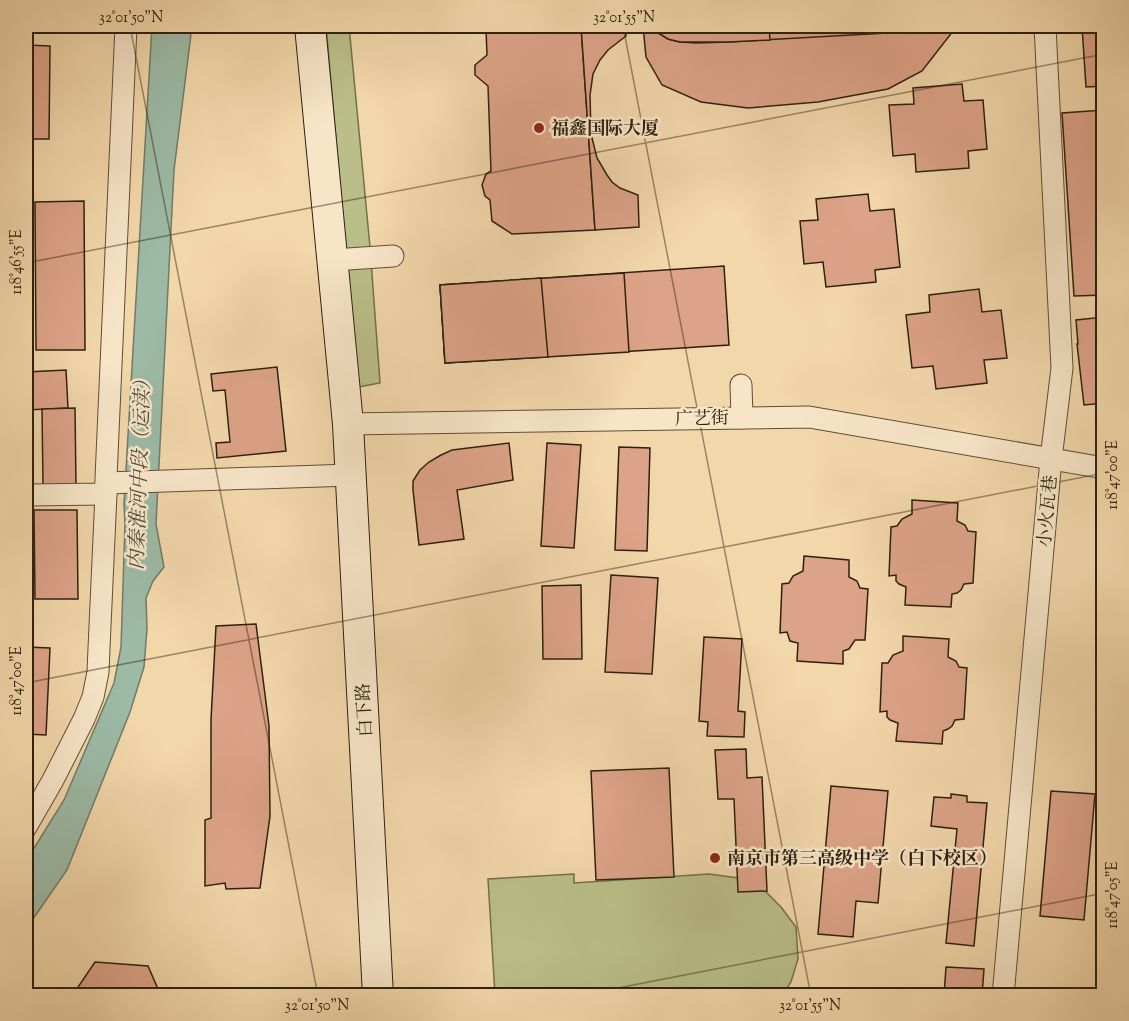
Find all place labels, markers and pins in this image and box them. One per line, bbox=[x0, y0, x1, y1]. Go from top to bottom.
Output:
place label: 福鑫国际大厦 bbox=[551, 117, 659, 143]
marker: 福鑫国际大厦 bbox=[532, 121, 546, 135]
place label: 南京市第三高级中学（白下校区） bbox=[727, 847, 997, 873]
marker: 南京市第三高级中学（白下校区） bbox=[708, 851, 722, 865]

